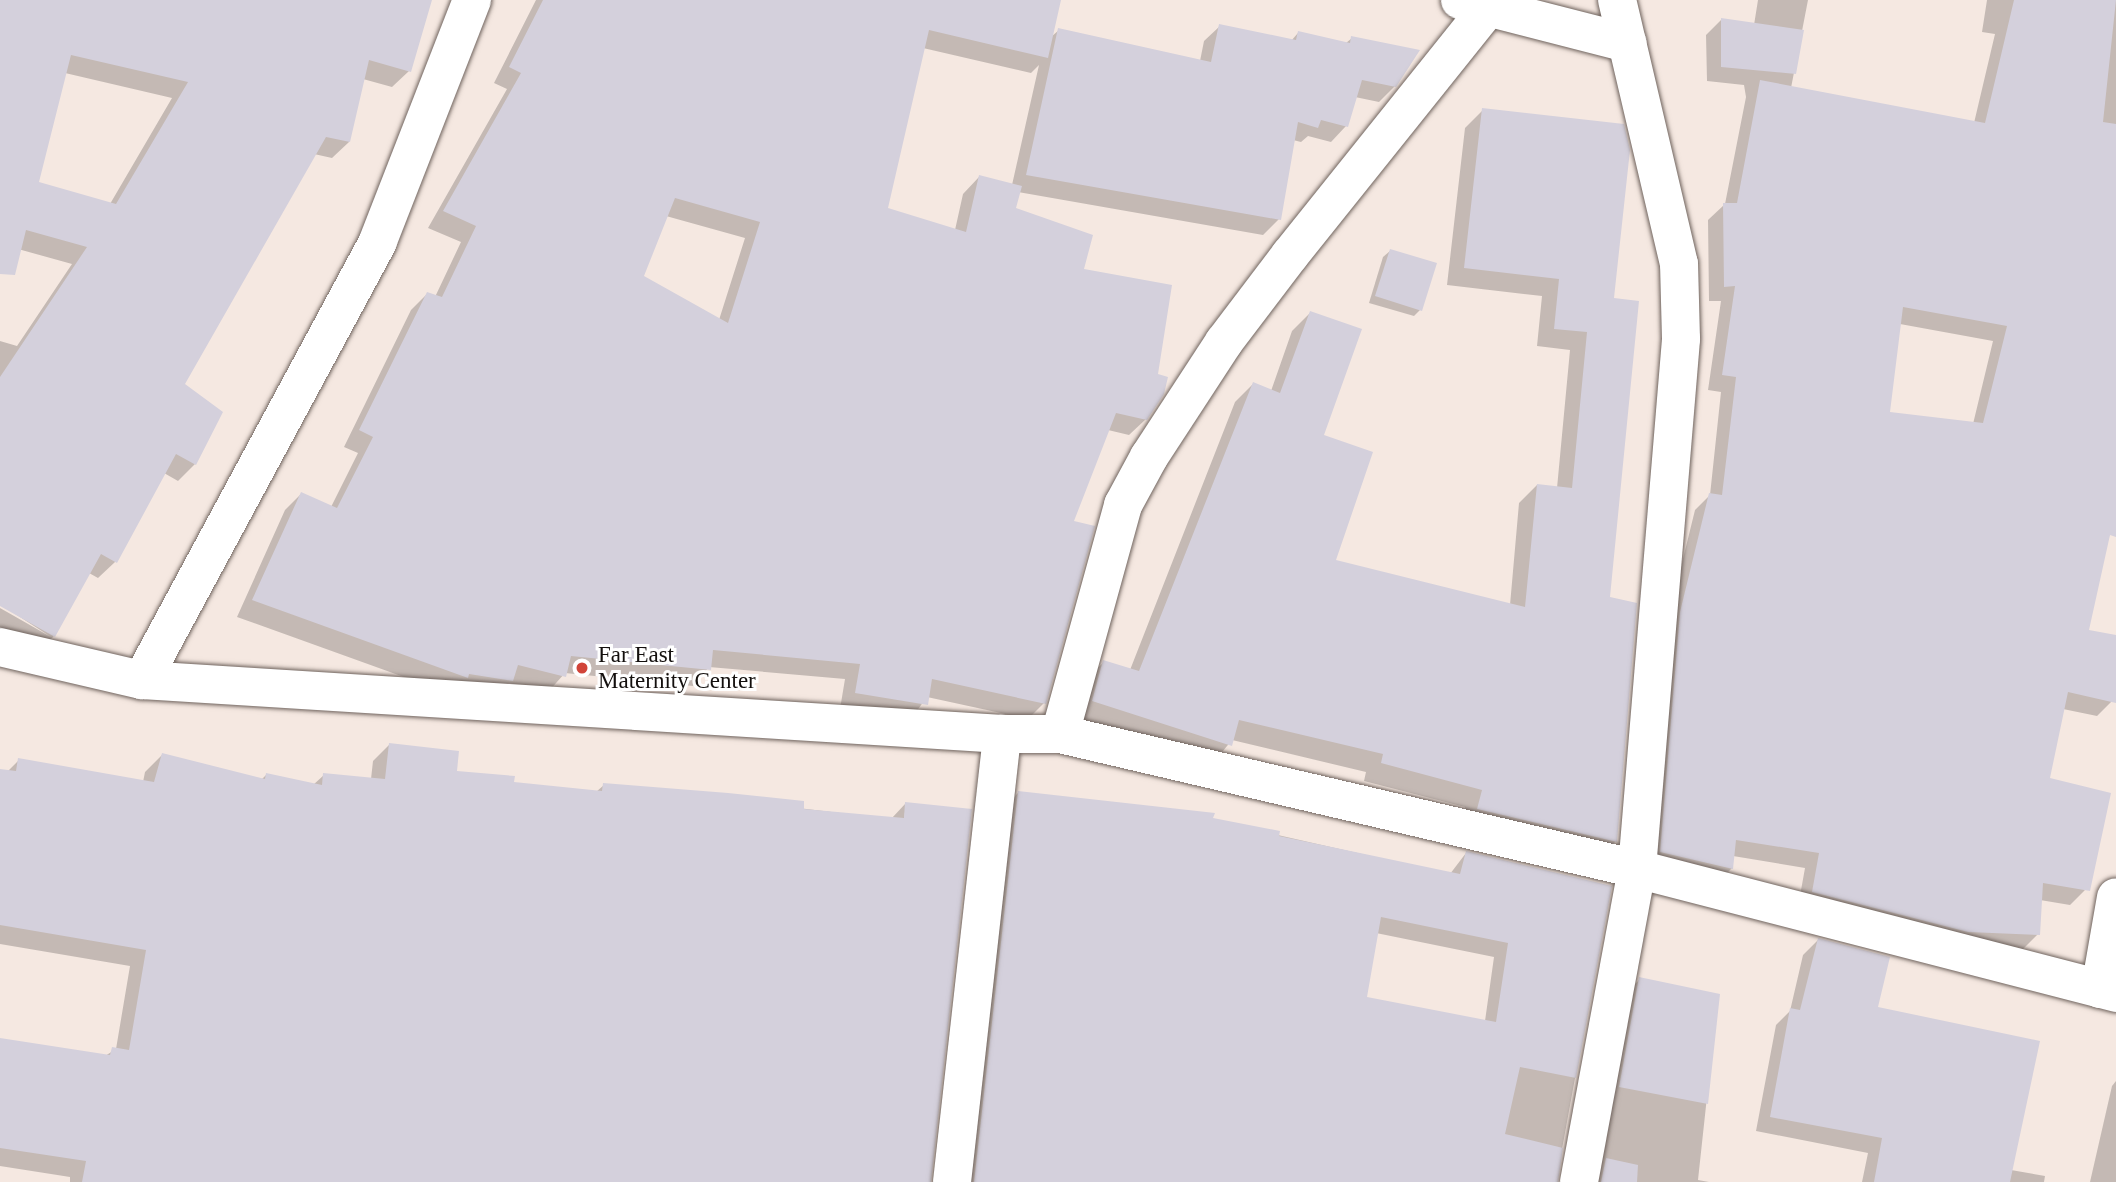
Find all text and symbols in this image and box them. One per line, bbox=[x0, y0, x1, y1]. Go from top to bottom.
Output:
place label: Far East Maternity Center bbox=[598, 641, 756, 695]
marker: Far East Maternity Center bbox=[572, 658, 592, 678]

